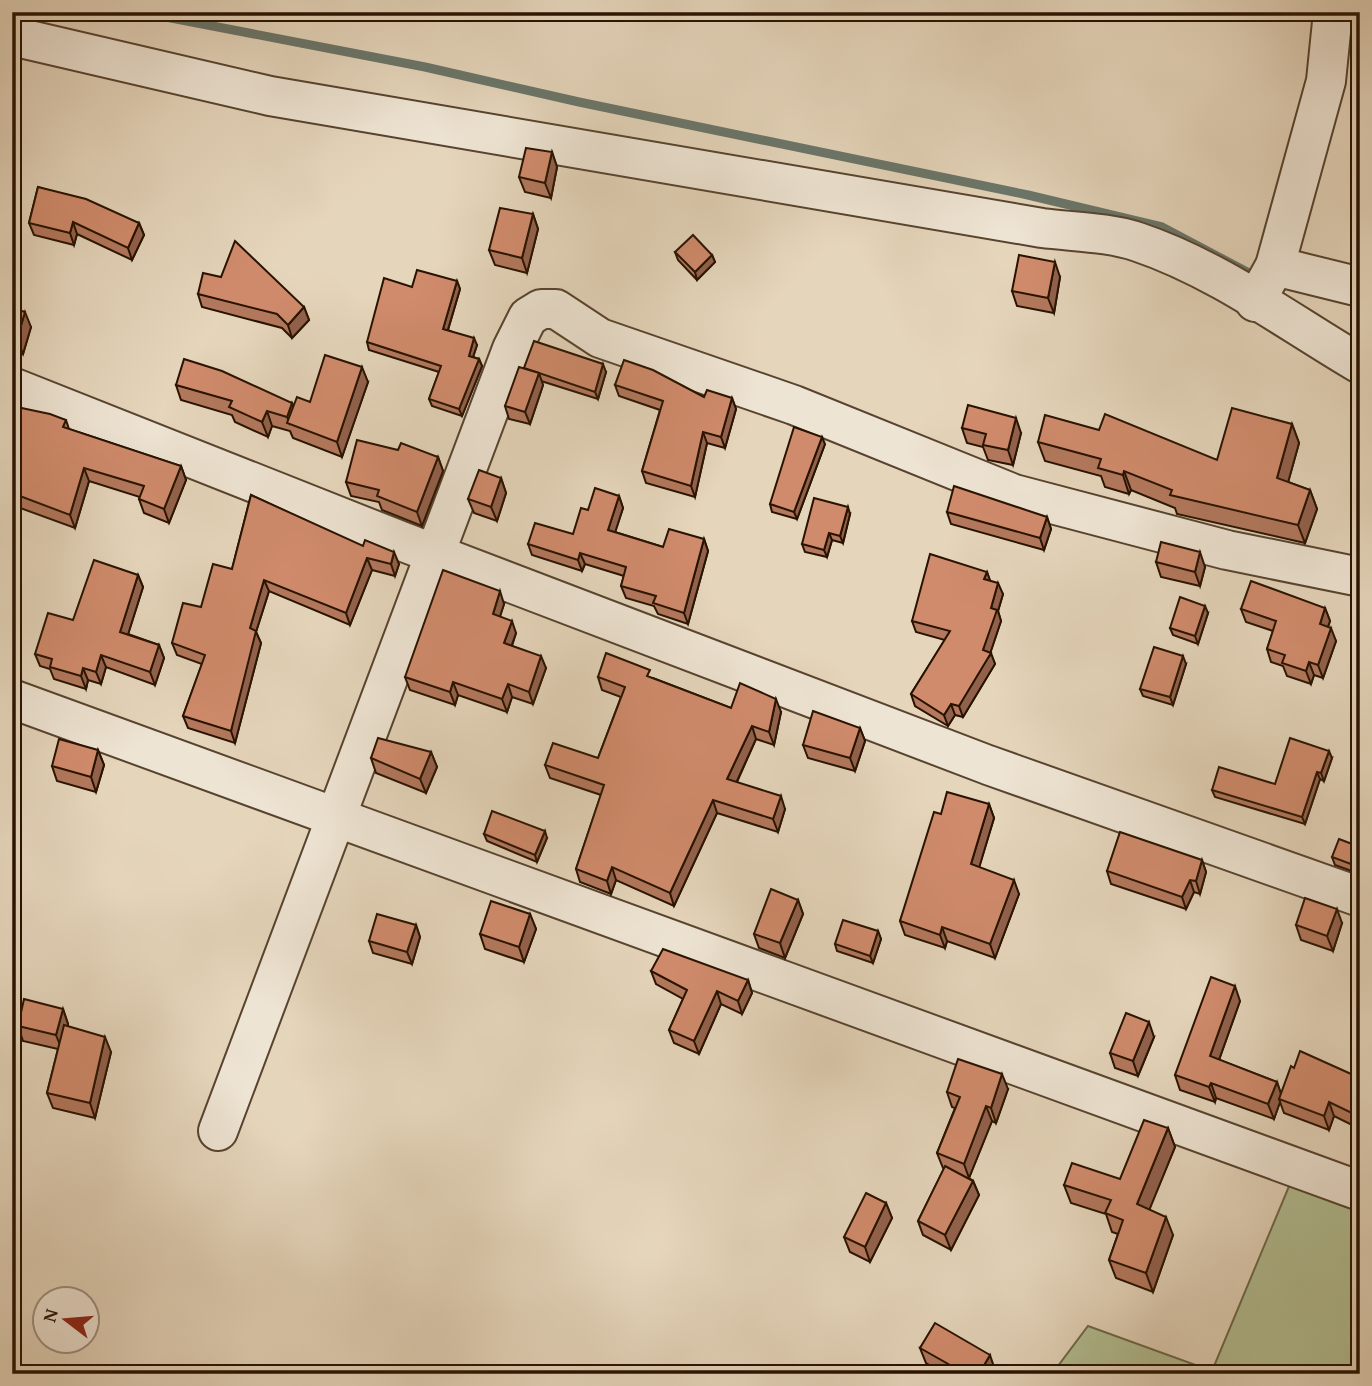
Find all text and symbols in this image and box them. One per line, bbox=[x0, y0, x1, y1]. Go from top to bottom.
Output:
north arrow bbox=[32, 1284, 102, 1354]
text: N bbox=[34, 1305, 65, 1325]

